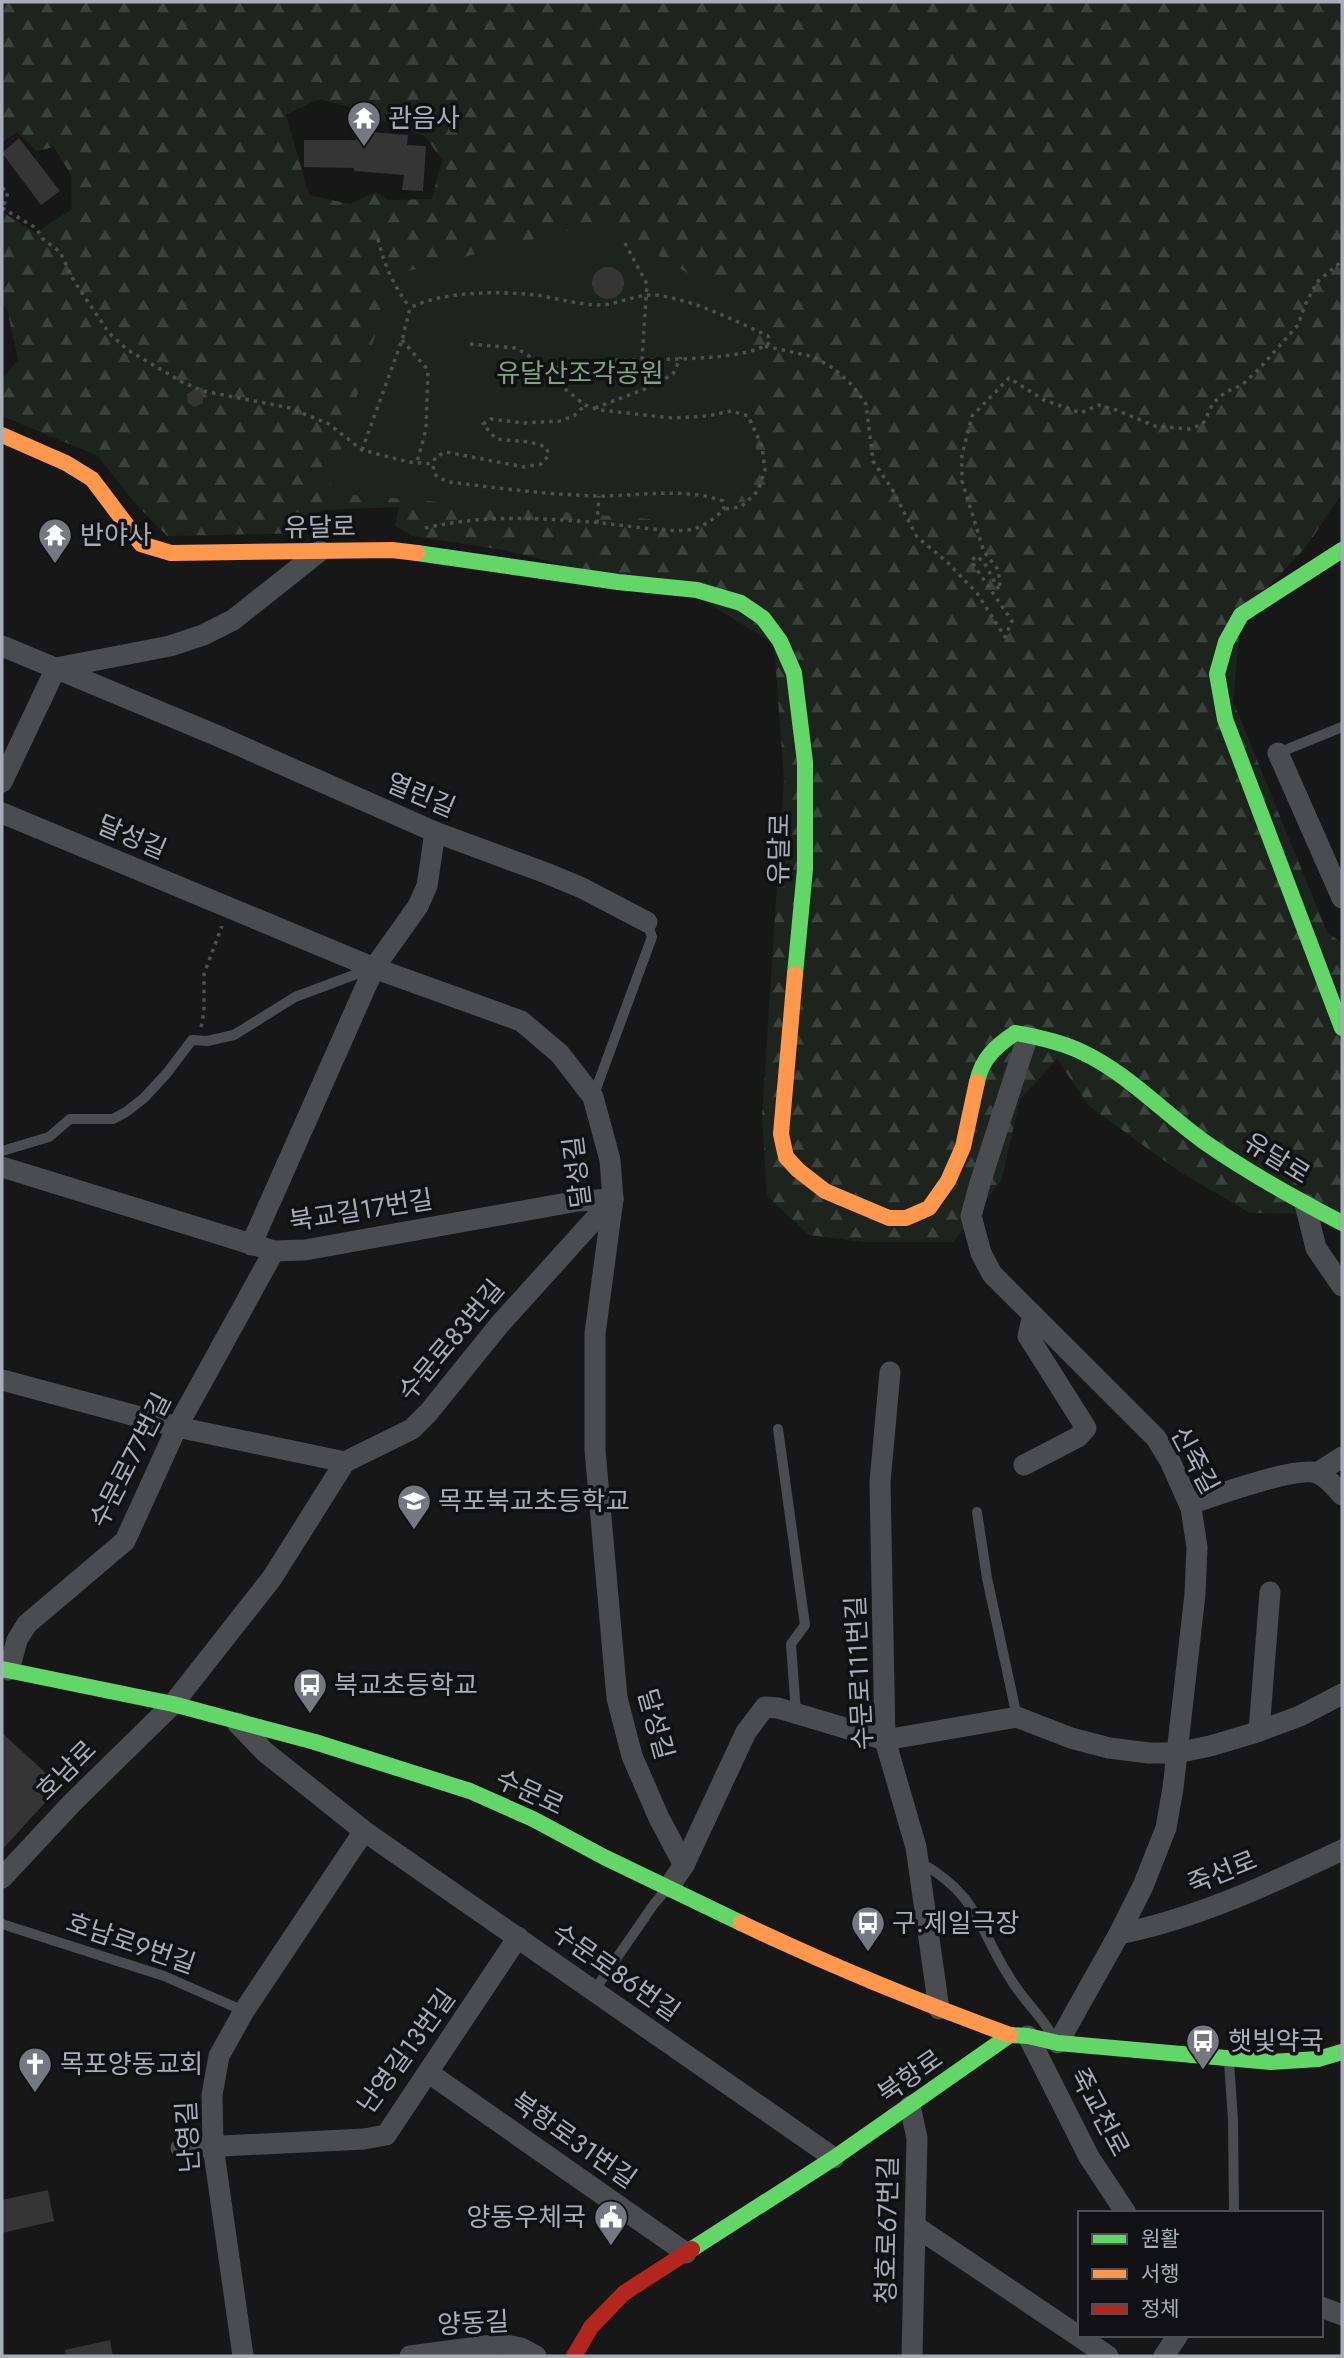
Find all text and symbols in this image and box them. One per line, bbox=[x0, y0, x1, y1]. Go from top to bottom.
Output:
temple icon: 관음사 bbox=[345, 99, 383, 148]
place label: 관음사 bbox=[388, 99, 460, 137]
park label: 유달산조각공원 bbox=[496, 354, 664, 392]
street label: 유달로 bbox=[284, 507, 356, 547]
temple icon: 반야사 bbox=[36, 516, 74, 565]
place label: 반야사 bbox=[80, 516, 152, 554]
street label: 열린길 bbox=[381, 763, 461, 827]
street label: 달성길 bbox=[92, 805, 172, 869]
street label: 유달로 bbox=[759, 813, 799, 885]
street label: 유달로 bbox=[1237, 1123, 1317, 1193]
street label: 달성길 bbox=[554, 1134, 600, 1210]
street label: 북교길17번길 bbox=[286, 1180, 436, 1240]
street label: 수문로83번길 bbox=[389, 1271, 513, 1409]
street label: 수문로77번길 bbox=[80, 1386, 180, 1534]
street label: 신죽길 bbox=[1161, 1419, 1229, 1501]
school or university icon: 목포북교초등학교 bbox=[395, 1482, 433, 1531]
place label: 목포북교초등학교 bbox=[438, 1482, 629, 1520]
street label: 수문로111번길 bbox=[836, 1595, 882, 1751]
bus stop icon: 북교초등학교 bbox=[291, 1666, 329, 1715]
place label: 북교초등학교 bbox=[334, 1666, 478, 1704]
street label: 달성길 bbox=[628, 1684, 684, 1764]
street label: 호남로 bbox=[27, 1731, 105, 1809]
street label: 수문로 bbox=[489, 1760, 571, 1824]
street label: 죽선로 bbox=[1182, 1841, 1262, 1903]
street label: 호남로9번길 bbox=[61, 1903, 201, 1983]
bus stop icon: 구.제일극장 bbox=[849, 1904, 887, 1953]
place label: 구.제일극장 bbox=[892, 1904, 1019, 1942]
street label: 수문로86번길 bbox=[544, 1914, 688, 2030]
street label: 난영길13번길 bbox=[348, 1981, 464, 2121]
bus stop icon: 햇빛약국 bbox=[1184, 2022, 1222, 2071]
place label: 햇빛약국 bbox=[1228, 2022, 1324, 2060]
street label: 북항로 bbox=[870, 2040, 950, 2112]
church icon: 목포양동교회 bbox=[16, 2045, 54, 2094]
place label: 목포양동교회 bbox=[60, 2045, 204, 2083]
street label: 죽교천로 bbox=[1061, 2061, 1139, 2163]
street label: 북항로31번길 bbox=[504, 2083, 644, 2197]
street label: 난영길 bbox=[167, 2100, 209, 2174]
street label: 청호로67번길 bbox=[867, 2156, 907, 2304]
place label: 양동우체국 bbox=[466, 2198, 586, 2236]
public building icon: 양동우체국 bbox=[592, 2198, 630, 2247]
legend bbox=[1078, 2211, 1323, 2337]
text: 원활 bbox=[1141, 2224, 1180, 2254]
text: 서행 bbox=[1141, 2259, 1180, 2289]
text: 정체 bbox=[1141, 2294, 1180, 2324]
street label: 양동길 bbox=[436, 2302, 510, 2344]

